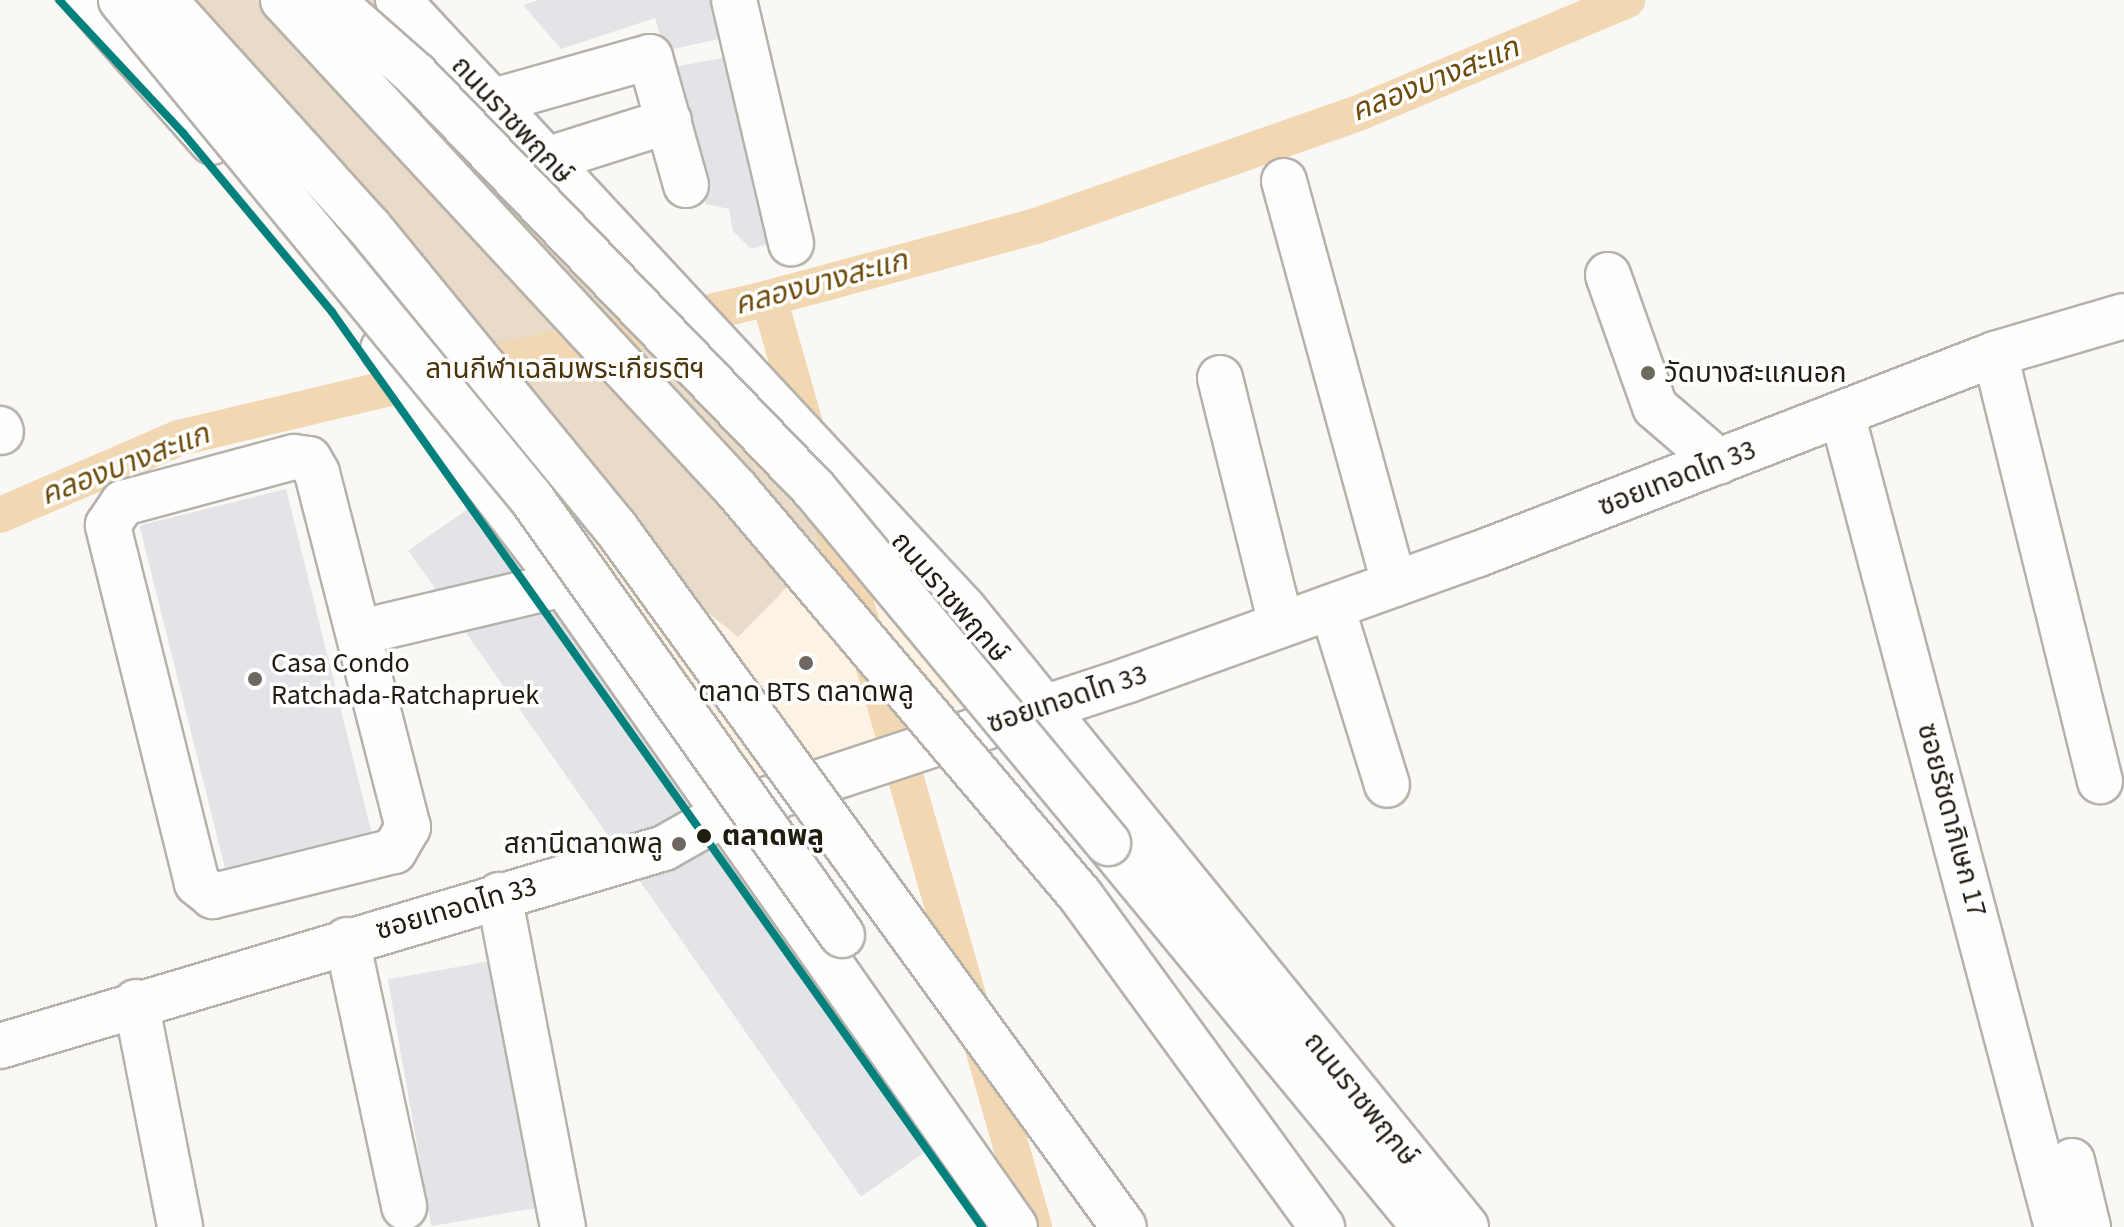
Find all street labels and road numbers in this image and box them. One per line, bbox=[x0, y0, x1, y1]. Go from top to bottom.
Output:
street label: ถนนราชพฤกษ์ bbox=[444, 49, 580, 191]
street label: ซอยเทอดไท 33 bbox=[1594, 433, 1760, 523]
street label: ถนนราชพฤกษ์ bbox=[884, 525, 1016, 669]
street label: ซอยเทอดไท 33 bbox=[983, 657, 1151, 741]
street label: ซอยรัชดาภิเษก 17 bbox=[1910, 720, 1994, 920]
street label: ซอยเทอดไท 33 bbox=[372, 869, 540, 947]
street label: ถนนราชพฤกษ์ bbox=[1297, 1025, 1425, 1173]

